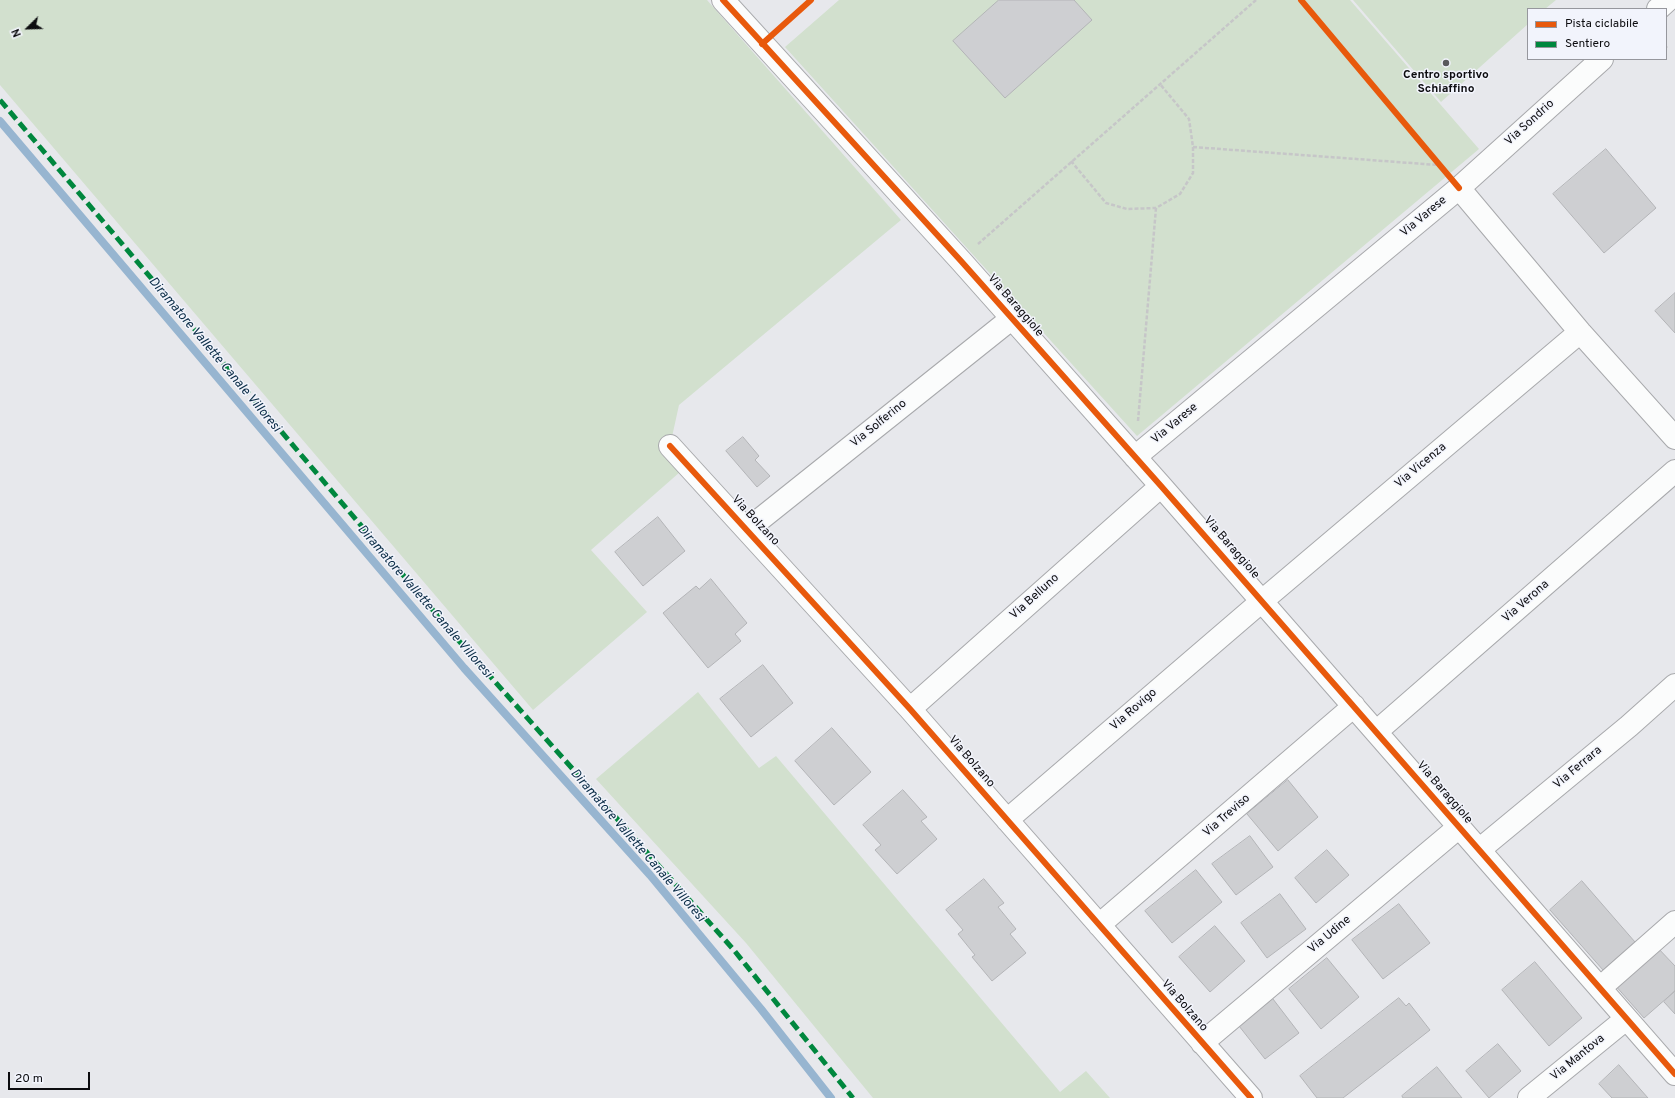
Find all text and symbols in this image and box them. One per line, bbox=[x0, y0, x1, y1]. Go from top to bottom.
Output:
north arrow bbox=[8, 8, 48, 48]
legend bbox=[1527, 8, 1667, 60]
text: Pista ciclabile bbox=[1565, 16, 1639, 32]
text: N bbox=[9, 26, 25, 39]
text: Sentiero bbox=[1565, 36, 1610, 52]
marker: Centro sportivo Schiaffino bbox=[1441, 58, 1451, 68]
place label: Centro sportivo Schiaffino bbox=[1403, 69, 1489, 97]
street label: Via Sondrio bbox=[1502, 97, 1558, 149]
street label: Via Varese bbox=[1398, 193, 1450, 241]
street label: Via Baraggiole bbox=[984, 272, 1046, 340]
water label: Diramatore Vallette Canale Villoresi bbox=[144, 274, 284, 436]
street label: Via Solferino bbox=[848, 397, 910, 451]
street label: Via Varese bbox=[1149, 400, 1201, 448]
street label: Via Vicenza bbox=[1392, 440, 1450, 492]
street label: Via Bolzano bbox=[728, 493, 782, 549]
street label: Via Baraggiole bbox=[1200, 514, 1262, 582]
water label: Diramatore Vallette Canale Villoresi bbox=[353, 522, 495, 682]
street label: Via Belluno bbox=[1007, 571, 1063, 623]
street label: Via Verona bbox=[1500, 578, 1552, 626]
street label: Via Rovigo bbox=[1108, 686, 1160, 734]
street label: Via Bolzano bbox=[945, 733, 997, 791]
street label: Via Ferrara bbox=[1551, 744, 1605, 792]
street label: Via Baraggiole bbox=[1413, 759, 1475, 827]
water label: Diramatore Vallette Canale Villoresi bbox=[566, 766, 708, 926]
street label: Via Treviso bbox=[1200, 792, 1254, 840]
street label: Via Udine bbox=[1306, 913, 1354, 957]
street label: Via Bolzano bbox=[1158, 977, 1210, 1035]
street label: Via Mantova bbox=[1548, 1032, 1608, 1084]
scale bar bbox=[10, 1064, 92, 1090]
text: 20 m bbox=[15, 1071, 43, 1087]

